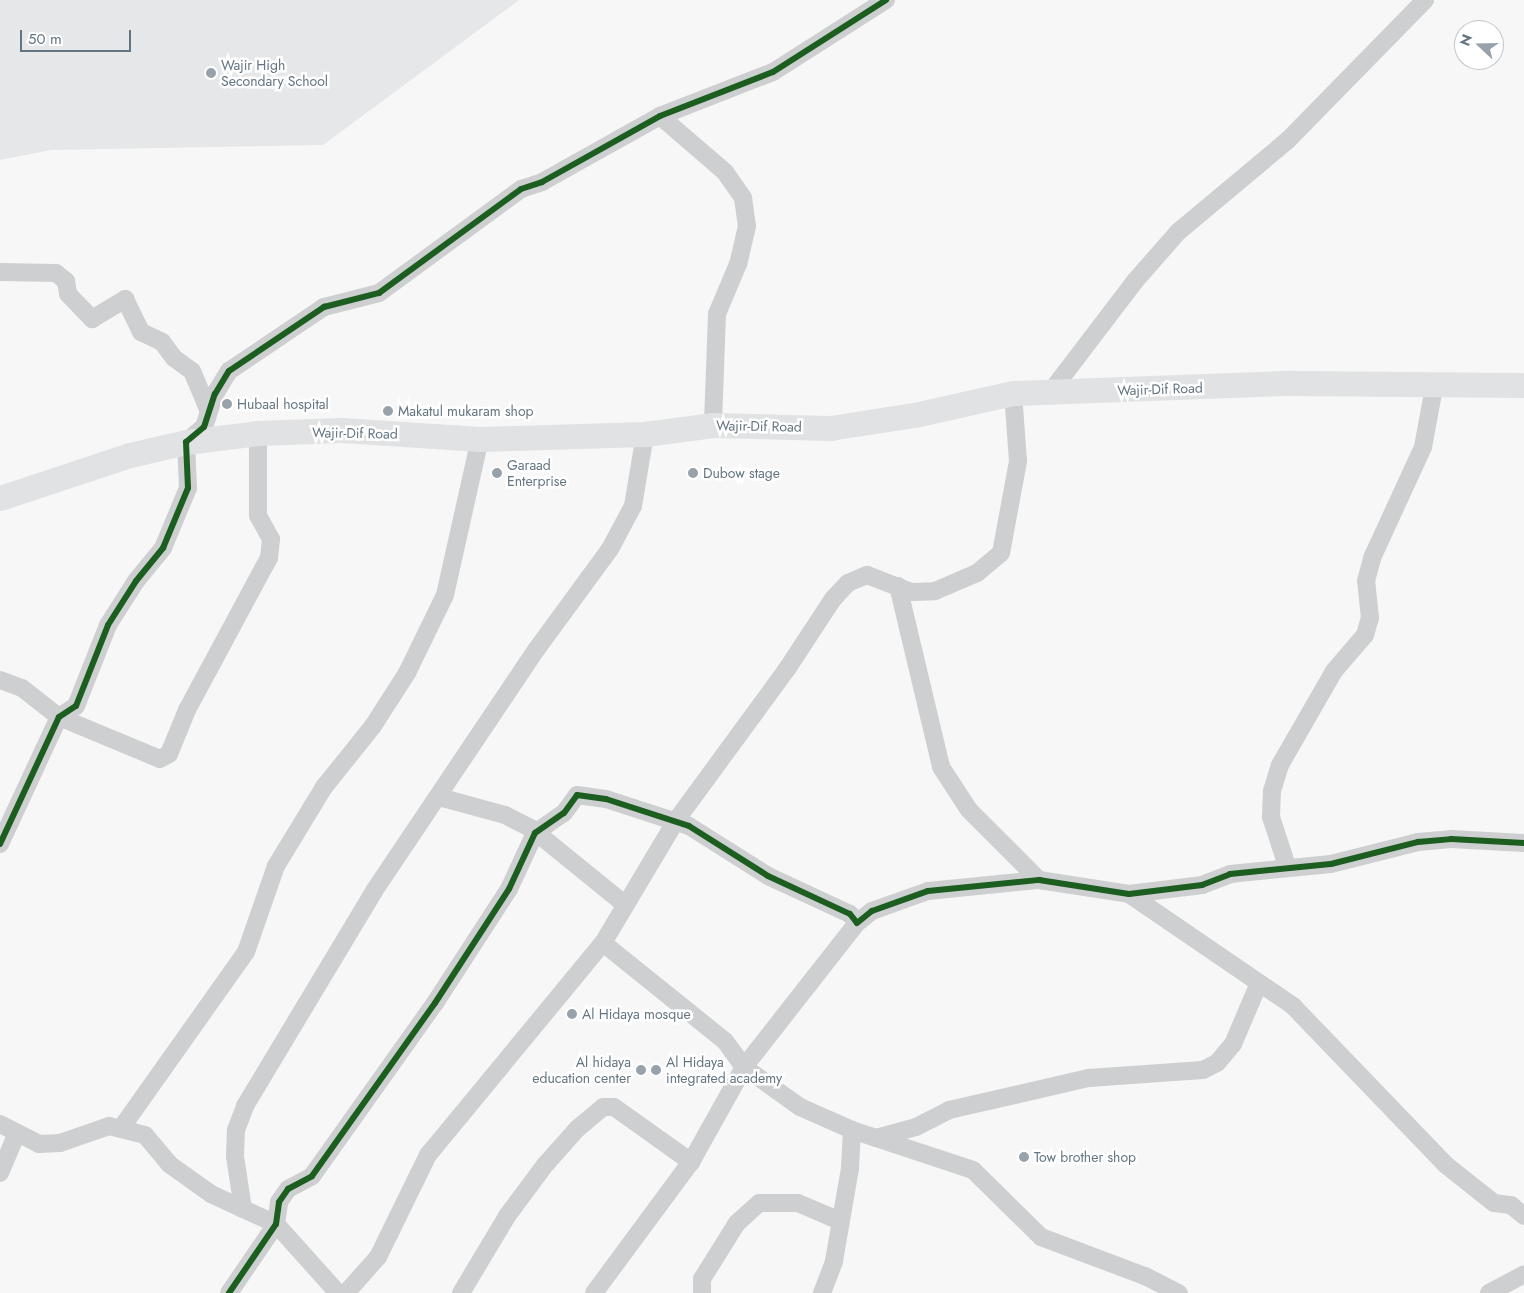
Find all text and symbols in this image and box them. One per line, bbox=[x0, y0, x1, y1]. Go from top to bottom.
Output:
scale bar bbox=[22, 20, 134, 52]
north arrow bbox=[1454, 20, 1504, 70]
text: 50 m bbox=[28, 28, 62, 50]
text: N bbox=[1455, 31, 1477, 49]
place label: Wajir High Secondary School bbox=[221, 57, 328, 90]
marker: Wajir High Secondary School bbox=[205, 67, 217, 79]
street label: Wajir-Dif Road bbox=[1117, 379, 1203, 399]
place label: Hubaal hospital bbox=[237, 396, 329, 412]
marker: Hubaal hospital bbox=[221, 398, 233, 410]
place label: Makatul mukaram shop bbox=[398, 403, 534, 419]
marker: Makatul mukaram shop bbox=[382, 405, 394, 417]
street label: Wajir-Dif Road bbox=[716, 417, 802, 435]
street label: Wajir-Dif Road bbox=[312, 424, 398, 442]
place label: Garaad Enterprise bbox=[507, 457, 567, 490]
place label: Dubow stage bbox=[703, 465, 780, 481]
marker: Garaad Enterprise bbox=[491, 467, 503, 479]
marker: Dubow stage bbox=[687, 467, 699, 479]
place label: Al Hidaya mosque bbox=[582, 1006, 691, 1022]
marker: Al Hidaya mosque bbox=[566, 1008, 578, 1020]
place label: Al hidaya education center bbox=[532, 1054, 631, 1086]
place label: Al Hidaya integrated academy bbox=[666, 1054, 782, 1086]
marker: Al hidaya education center bbox=[635, 1064, 647, 1076]
marker: Al Hidaya integrated academy bbox=[650, 1064, 662, 1076]
place label: Tow brother shop bbox=[1034, 1149, 1136, 1165]
marker: Tow brother shop bbox=[1018, 1151, 1030, 1163]

